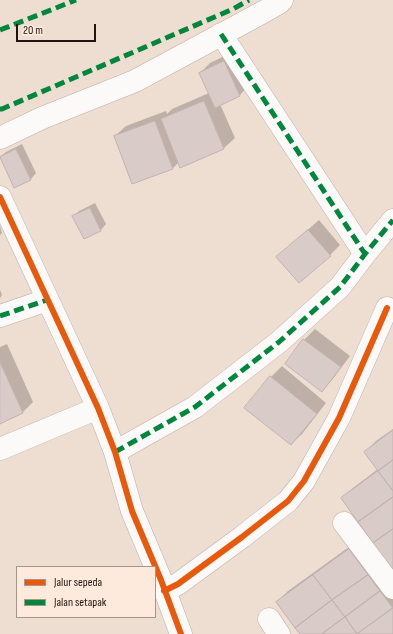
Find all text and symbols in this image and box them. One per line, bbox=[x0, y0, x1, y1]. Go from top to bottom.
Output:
scale bar bbox=[18, 16, 98, 42]
text: 20 m bbox=[23, 23, 43, 38]
legend bbox=[16, 566, 156, 618]
text: Jalur sepeda bbox=[54, 575, 102, 590]
text: Jalan setapak bbox=[54, 595, 106, 610]

